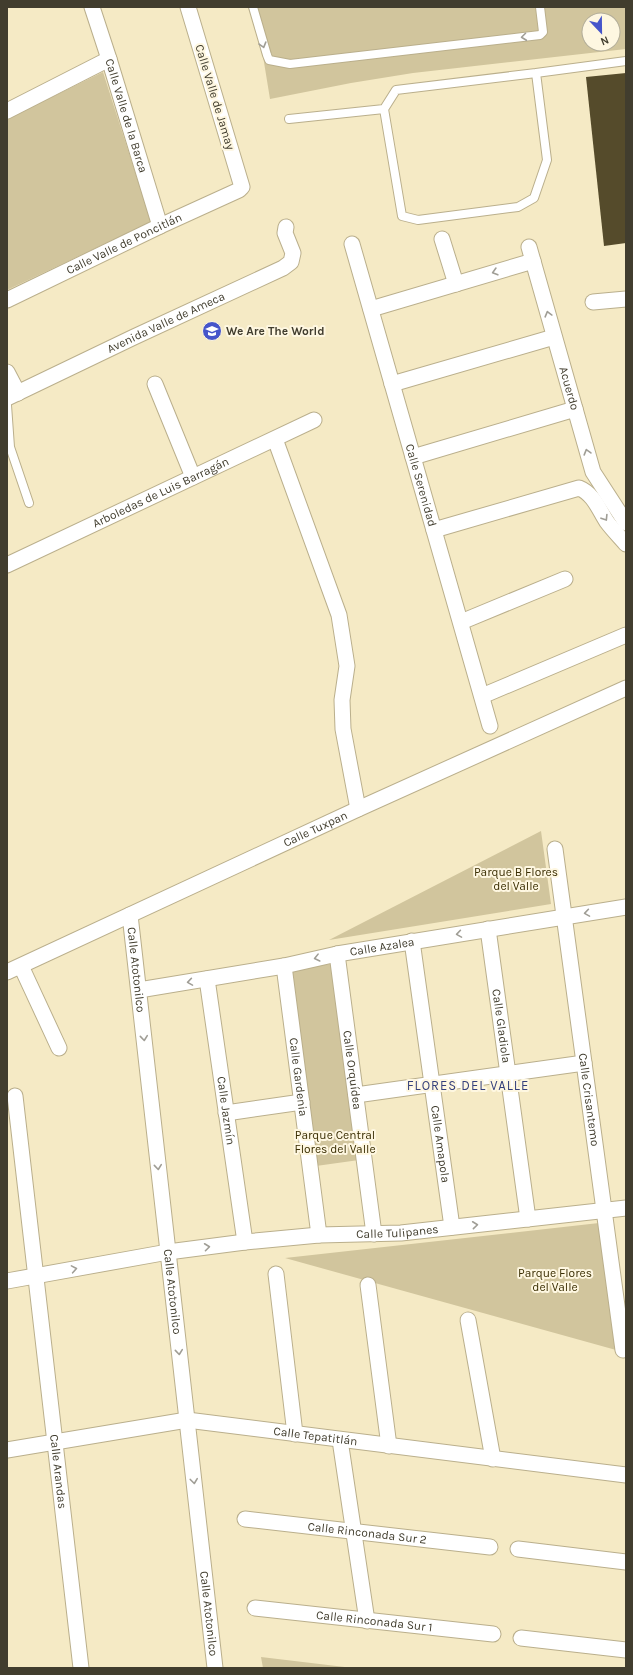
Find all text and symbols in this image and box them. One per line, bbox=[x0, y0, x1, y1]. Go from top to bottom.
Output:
north arrow bbox=[581, 12, 621, 52]
one-way arrow bbox=[521, 32, 528, 41]
text: N bbox=[598, 33, 611, 48]
one-way arrow bbox=[258, 41, 267, 48]
street label: Calle Valle de Jamay bbox=[192, 43, 238, 152]
street label: Calle Valle de la Barca bbox=[102, 57, 150, 175]
street label: Calle Valle de Poncitlán bbox=[64, 210, 184, 277]
one-way arrow bbox=[492, 267, 499, 276]
street label: Avenida Valle de Ameca bbox=[105, 289, 227, 356]
one-way arrow bbox=[544, 311, 552, 317]
school or university icon: We Are The World bbox=[201, 320, 223, 342]
place label: We Are The World bbox=[226, 324, 325, 338]
street label: Acuerdo bbox=[556, 365, 582, 412]
street label: Calle Serenidad bbox=[403, 442, 440, 528]
one-way arrow bbox=[584, 449, 592, 456]
street label: Arboledas de Luis Barragán bbox=[90, 454, 231, 531]
one-way arrow bbox=[600, 514, 608, 521]
street label: Calle Tuxpan bbox=[281, 808, 350, 850]
park label: Parque B Flores del Valle bbox=[474, 865, 558, 893]
one-way arrow bbox=[584, 908, 591, 917]
street label: Calle Atotonilco bbox=[124, 926, 148, 1013]
one-way arrow bbox=[456, 929, 462, 938]
street label: Calle Azalea bbox=[349, 935, 415, 959]
one-way arrow bbox=[314, 954, 321, 962]
one-way arrow bbox=[186, 977, 193, 986]
street label: Calle Gladiola bbox=[489, 988, 513, 1064]
street label: Calle Orquídea bbox=[340, 1030, 364, 1110]
one-way arrow bbox=[139, 1035, 148, 1041]
street label: Calle Gardenia bbox=[286, 1037, 310, 1117]
street label: Calle Crisantemo bbox=[576, 1052, 602, 1147]
street label: Calle Jazmín bbox=[214, 1076, 238, 1146]
district label: FLORES DEL VALLE bbox=[407, 1078, 529, 1093]
street label: Calle Amapola bbox=[428, 1104, 453, 1184]
park label: Parque Central Flores del Valle bbox=[294, 1128, 376, 1156]
one-way arrow bbox=[154, 1164, 163, 1170]
one-way arrow bbox=[472, 1221, 478, 1230]
street label: Calle Tulipanes bbox=[356, 1222, 439, 1241]
one-way arrow bbox=[204, 1243, 210, 1252]
street label: Calle Atotonilco bbox=[161, 1248, 184, 1335]
one-way arrow bbox=[71, 1265, 77, 1273]
park label: Parque Flores del Valle bbox=[518, 1266, 592, 1294]
one-way arrow bbox=[174, 1349, 183, 1355]
street label: Calle Tepatitlán bbox=[273, 1424, 358, 1448]
street label: Calle Arandas bbox=[47, 1434, 70, 1510]
one-way arrow bbox=[189, 1478, 198, 1484]
street label: Calle Rinconada Sur 2 bbox=[307, 1519, 428, 1547]
street label: Calle Atotonilco bbox=[197, 1570, 221, 1657]
street label: Calle Rinconada Sur 1 bbox=[315, 1608, 433, 1634]

